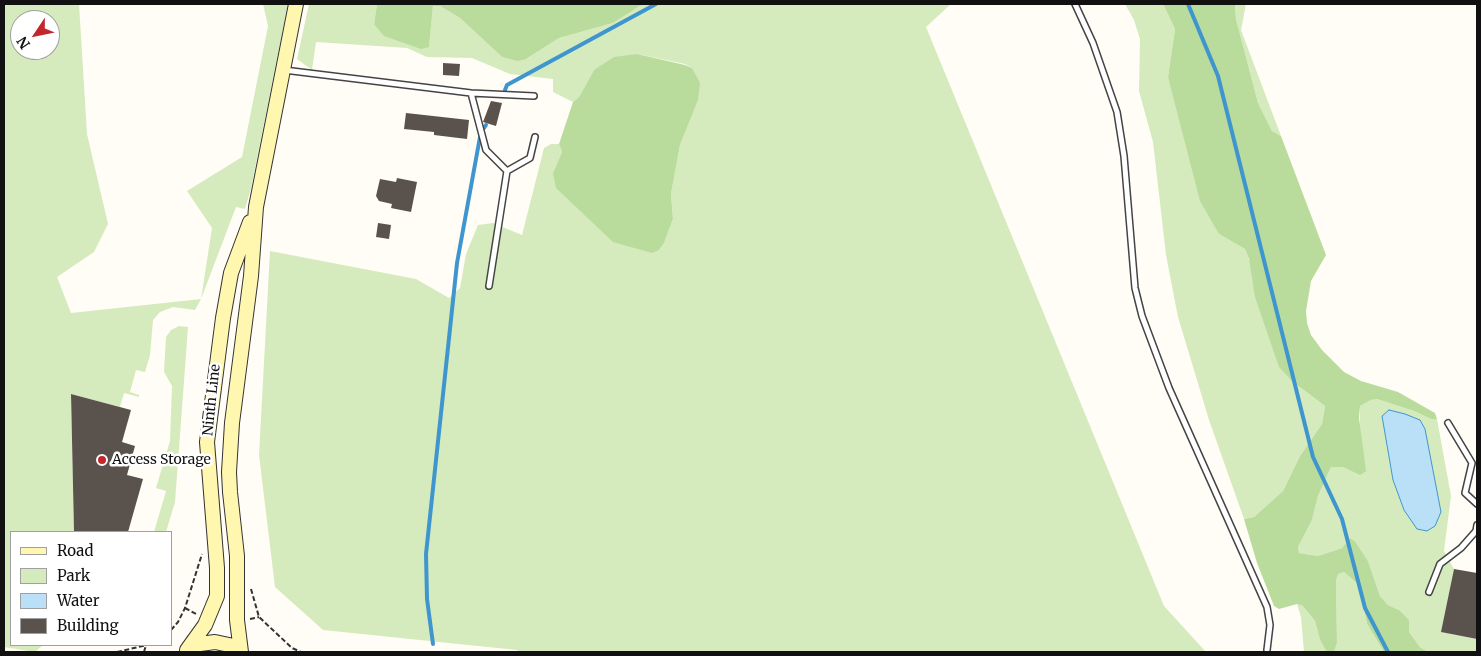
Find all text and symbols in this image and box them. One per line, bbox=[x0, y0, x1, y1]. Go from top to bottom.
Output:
north arrow bbox=[10, 10, 60, 60]
text: N bbox=[13, 33, 34, 52]
street label: Ninth Line bbox=[200, 363, 224, 437]
place label: Access Storage bbox=[112, 452, 211, 468]
marker: Access Storage bbox=[96, 454, 108, 466]
legend bbox=[10, 531, 172, 646]
text: Road bbox=[57, 541, 93, 560]
text: Park bbox=[57, 566, 90, 585]
text: Water bbox=[57, 591, 99, 610]
text: Building bbox=[57, 616, 119, 635]

